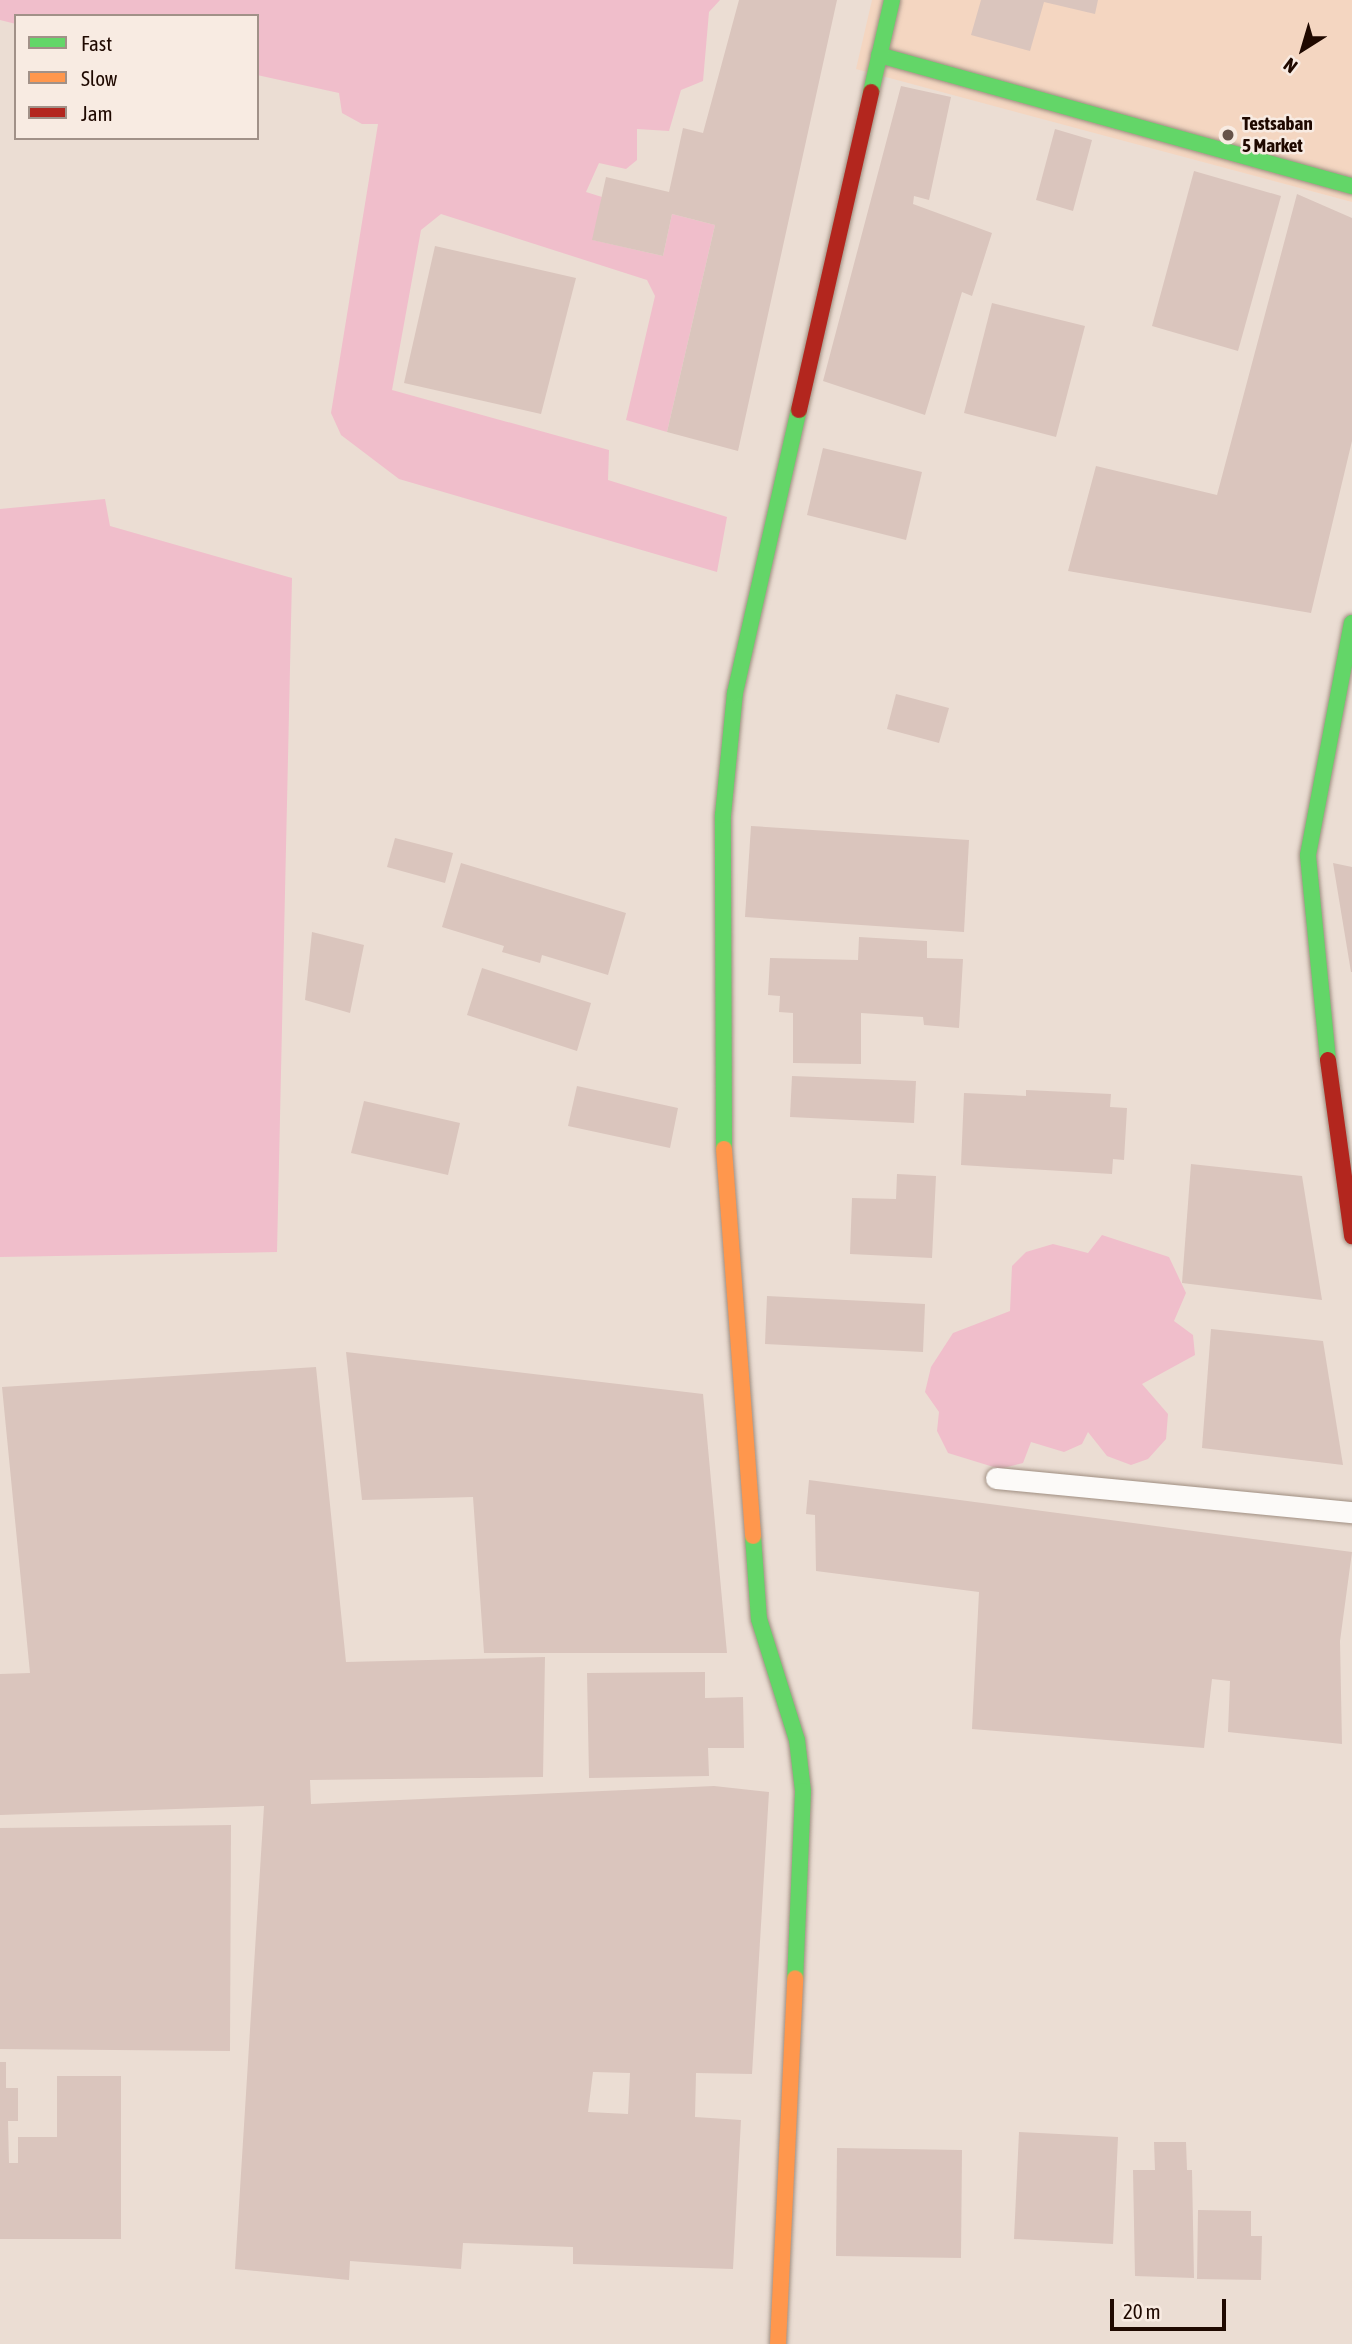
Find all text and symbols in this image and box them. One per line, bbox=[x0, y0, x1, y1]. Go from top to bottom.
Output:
legend bbox=[14, 14, 259, 140]
north arrow bbox=[1268, 14, 1338, 84]
text: Fast bbox=[81, 31, 112, 55]
text: N bbox=[1279, 54, 1301, 78]
text: Slow bbox=[81, 66, 117, 90]
text: Jam bbox=[81, 101, 113, 125]
place label: Testsaban 5 Market bbox=[1242, 113, 1313, 157]
marker: Testsaban 5 Market bbox=[1220, 127, 1236, 143]
scale bar bbox=[1114, 2284, 1230, 2328]
text: 20 m bbox=[1123, 2299, 1161, 2323]

